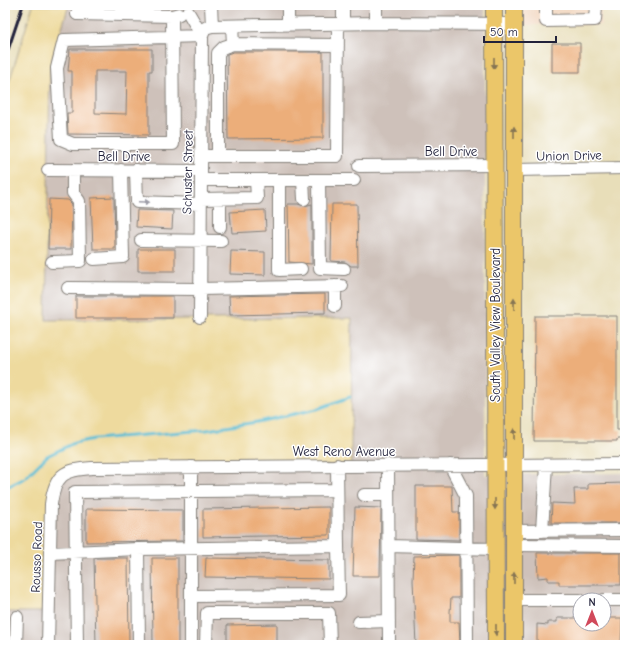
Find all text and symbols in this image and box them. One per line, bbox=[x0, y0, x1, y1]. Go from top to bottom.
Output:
scale bar bbox=[484, 18, 556, 44]
text: 50 m bbox=[490, 25, 518, 39]
one-way arrow bbox=[491, 57, 497, 70]
one-way arrow bbox=[511, 125, 517, 138]
street label: Schuster Street bbox=[179, 128, 196, 214]
street label: Bell Drive bbox=[425, 144, 478, 159]
street label: Union Drive bbox=[536, 147, 602, 164]
street label: Bell Drive bbox=[98, 149, 151, 164]
one-way arrow bbox=[138, 199, 150, 206]
street label: South Valley View Boulevard bbox=[488, 248, 503, 402]
one-way arrow bbox=[511, 297, 517, 310]
one-way arrow bbox=[511, 427, 517, 440]
street label: West Reno Avenue bbox=[293, 444, 396, 459]
one-way arrow bbox=[492, 498, 498, 511]
street label: Rousso Road bbox=[28, 521, 45, 593]
one-way arrow bbox=[511, 571, 517, 584]
north arrow bbox=[572, 592, 612, 632]
text: N bbox=[588, 596, 596, 609]
one-way arrow bbox=[493, 624, 499, 637]

